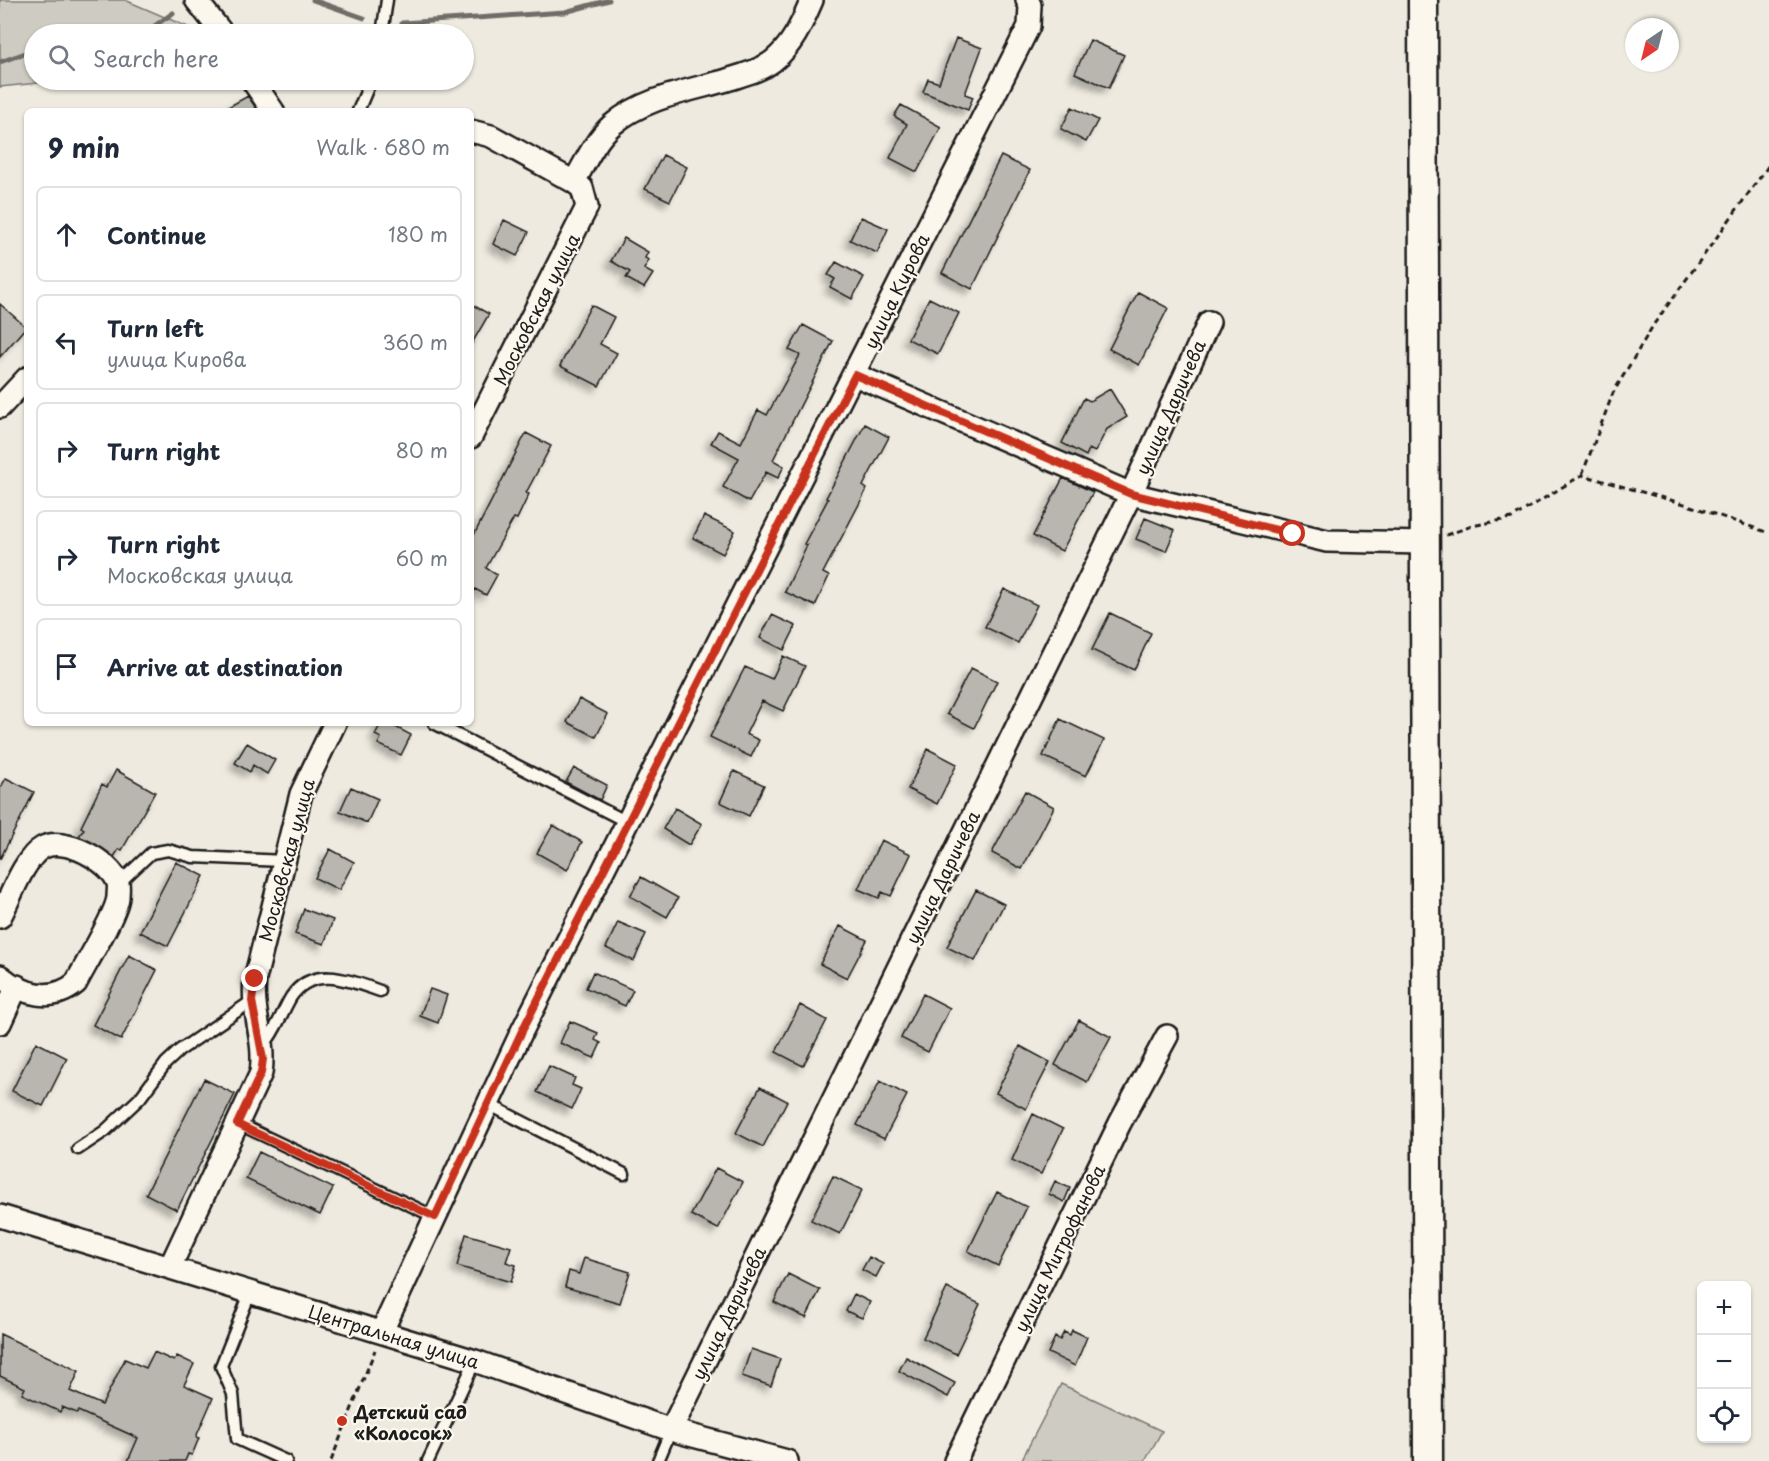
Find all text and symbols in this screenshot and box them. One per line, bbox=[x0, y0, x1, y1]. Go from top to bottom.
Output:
north arrow bbox=[1625, 18, 1679, 72]
search box bbox=[24, 24, 474, 90]
icon: search bbox=[45, 41, 78, 74]
text: Search here bbox=[93, 41, 219, 74]
text: 9 min bbox=[48, 128, 120, 167]
text: Walk · 680 m bbox=[316, 132, 450, 162]
icon: ahead bbox=[50, 218, 83, 251]
text: Continue bbox=[107, 218, 206, 251]
text: 180 m bbox=[388, 219, 448, 249]
street label: Московская улица bbox=[486, 228, 586, 390]
street label: улица Кирова bbox=[856, 228, 936, 353]
text: Turn left bbox=[107, 311, 204, 344]
icon: left bbox=[50, 326, 83, 359]
text: 360 m bbox=[382, 327, 448, 357]
street label: улица Даричева bbox=[1128, 334, 1212, 479]
text: улица Кирова bbox=[107, 344, 246, 374]
icon: right bbox=[50, 434, 83, 467]
text: Turn right bbox=[107, 434, 220, 467]
text: 80 m bbox=[396, 435, 448, 465]
route start bbox=[1279, 520, 1305, 546]
text: Turn right bbox=[107, 527, 220, 560]
icon: right bbox=[50, 542, 83, 575]
text: 60 m bbox=[396, 543, 448, 573]
text: Московская улица bbox=[107, 560, 293, 590]
icon: arrive bbox=[50, 650, 83, 683]
text: Arrive at destination bbox=[107, 650, 343, 683]
street label: Московская улица bbox=[251, 775, 321, 944]
street label: улица Даричева bbox=[898, 805, 986, 948]
route end bbox=[241, 965, 267, 991]
street label: улица Митрофанова bbox=[1007, 1159, 1112, 1336]
street label: улица Даричева bbox=[684, 1241, 772, 1384]
map controls bbox=[1697, 1281, 1751, 1443]
button: + bbox=[1697, 1281, 1751, 1335]
street label: Центральная улица bbox=[305, 1297, 483, 1375]
button: − bbox=[1697, 1335, 1751, 1389]
button: locate bbox=[1697, 1389, 1751, 1443]
place label: Детский сад «Колосок» bbox=[353, 1398, 467, 1446]
marker: Детский сад «Колосок» bbox=[335, 1414, 349, 1428]

